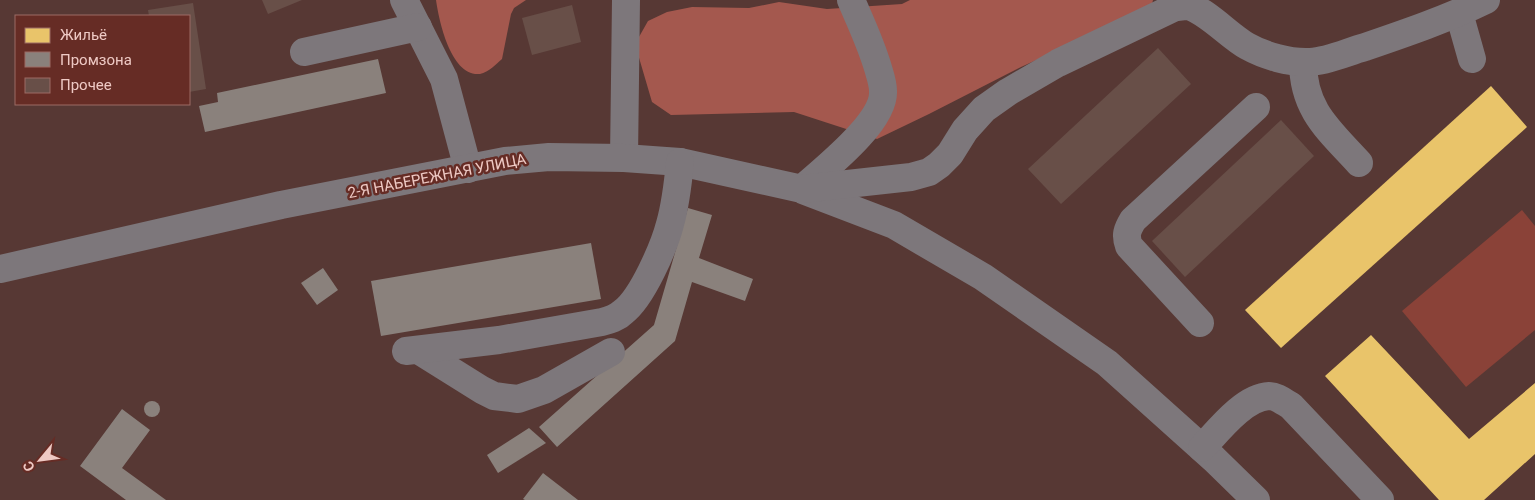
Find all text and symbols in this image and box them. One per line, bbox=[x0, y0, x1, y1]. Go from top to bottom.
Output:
legend bbox=[15, 15, 190, 105]
text: Жильё bbox=[60, 26, 107, 44]
text: Промзона bbox=[60, 51, 132, 69]
text: Прочее bbox=[60, 76, 112, 94]
street label: 2-Я НАБЕРЕЖНАЯ УЛИЦА bbox=[346, 150, 528, 202]
north arrow bbox=[15, 435, 65, 485]
text: С bbox=[19, 458, 38, 474]

